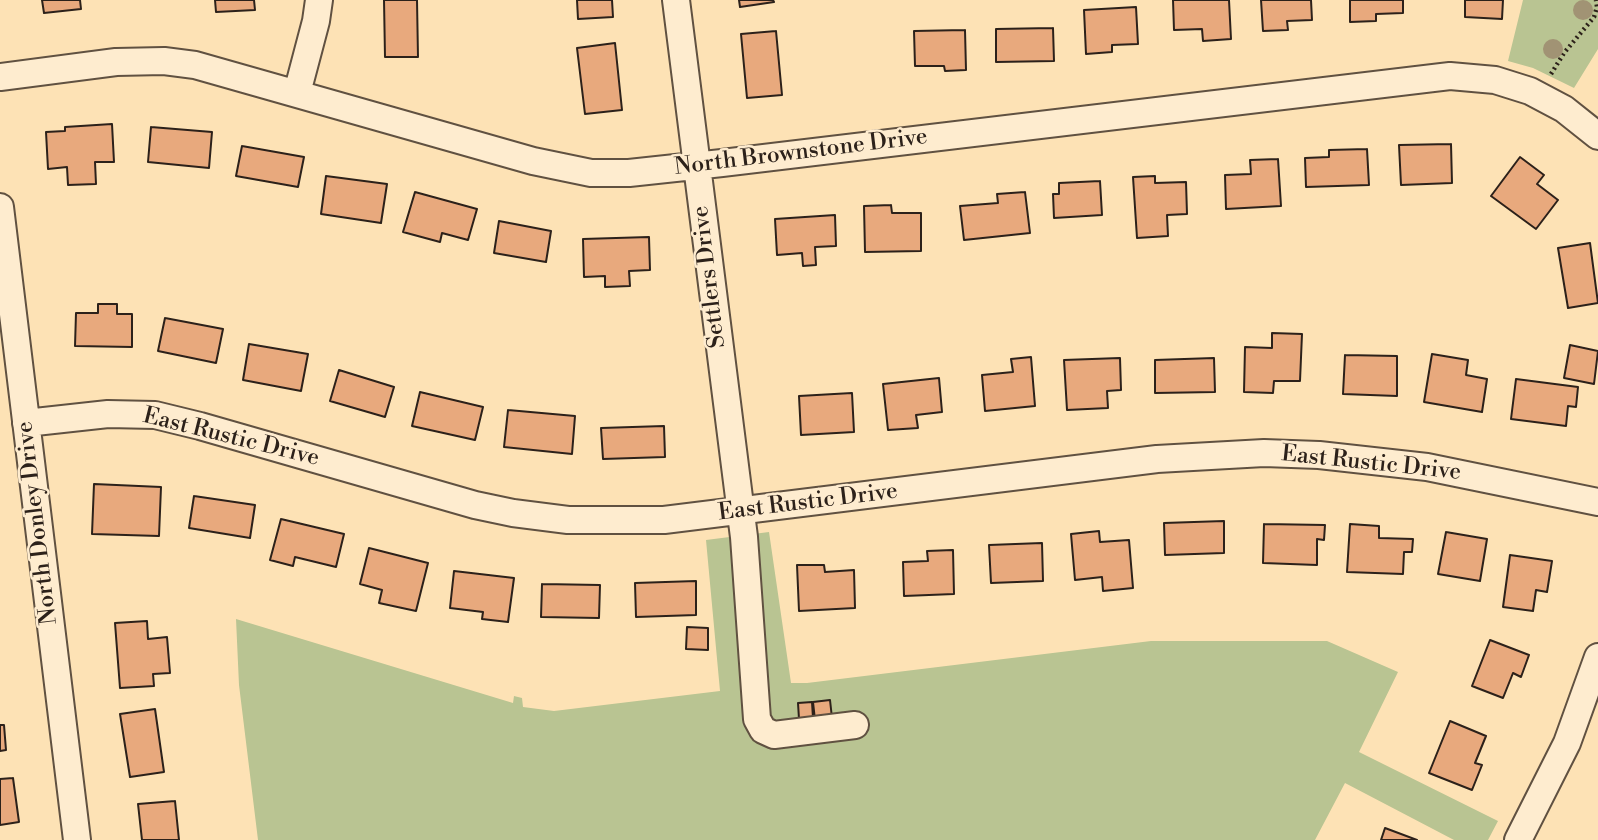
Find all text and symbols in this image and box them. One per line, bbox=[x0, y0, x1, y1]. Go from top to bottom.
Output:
street label: North Brownstone Drive bbox=[673, 124, 929, 182]
street label: Settlers Drive bbox=[688, 204, 732, 350]
street label: East Rustic Drive bbox=[140, 403, 322, 473]
street label: North Donley Drive bbox=[12, 420, 64, 626]
street label: East Rustic Drive bbox=[1280, 441, 1462, 487]
street label: East Rustic Drive bbox=[717, 478, 899, 528]

